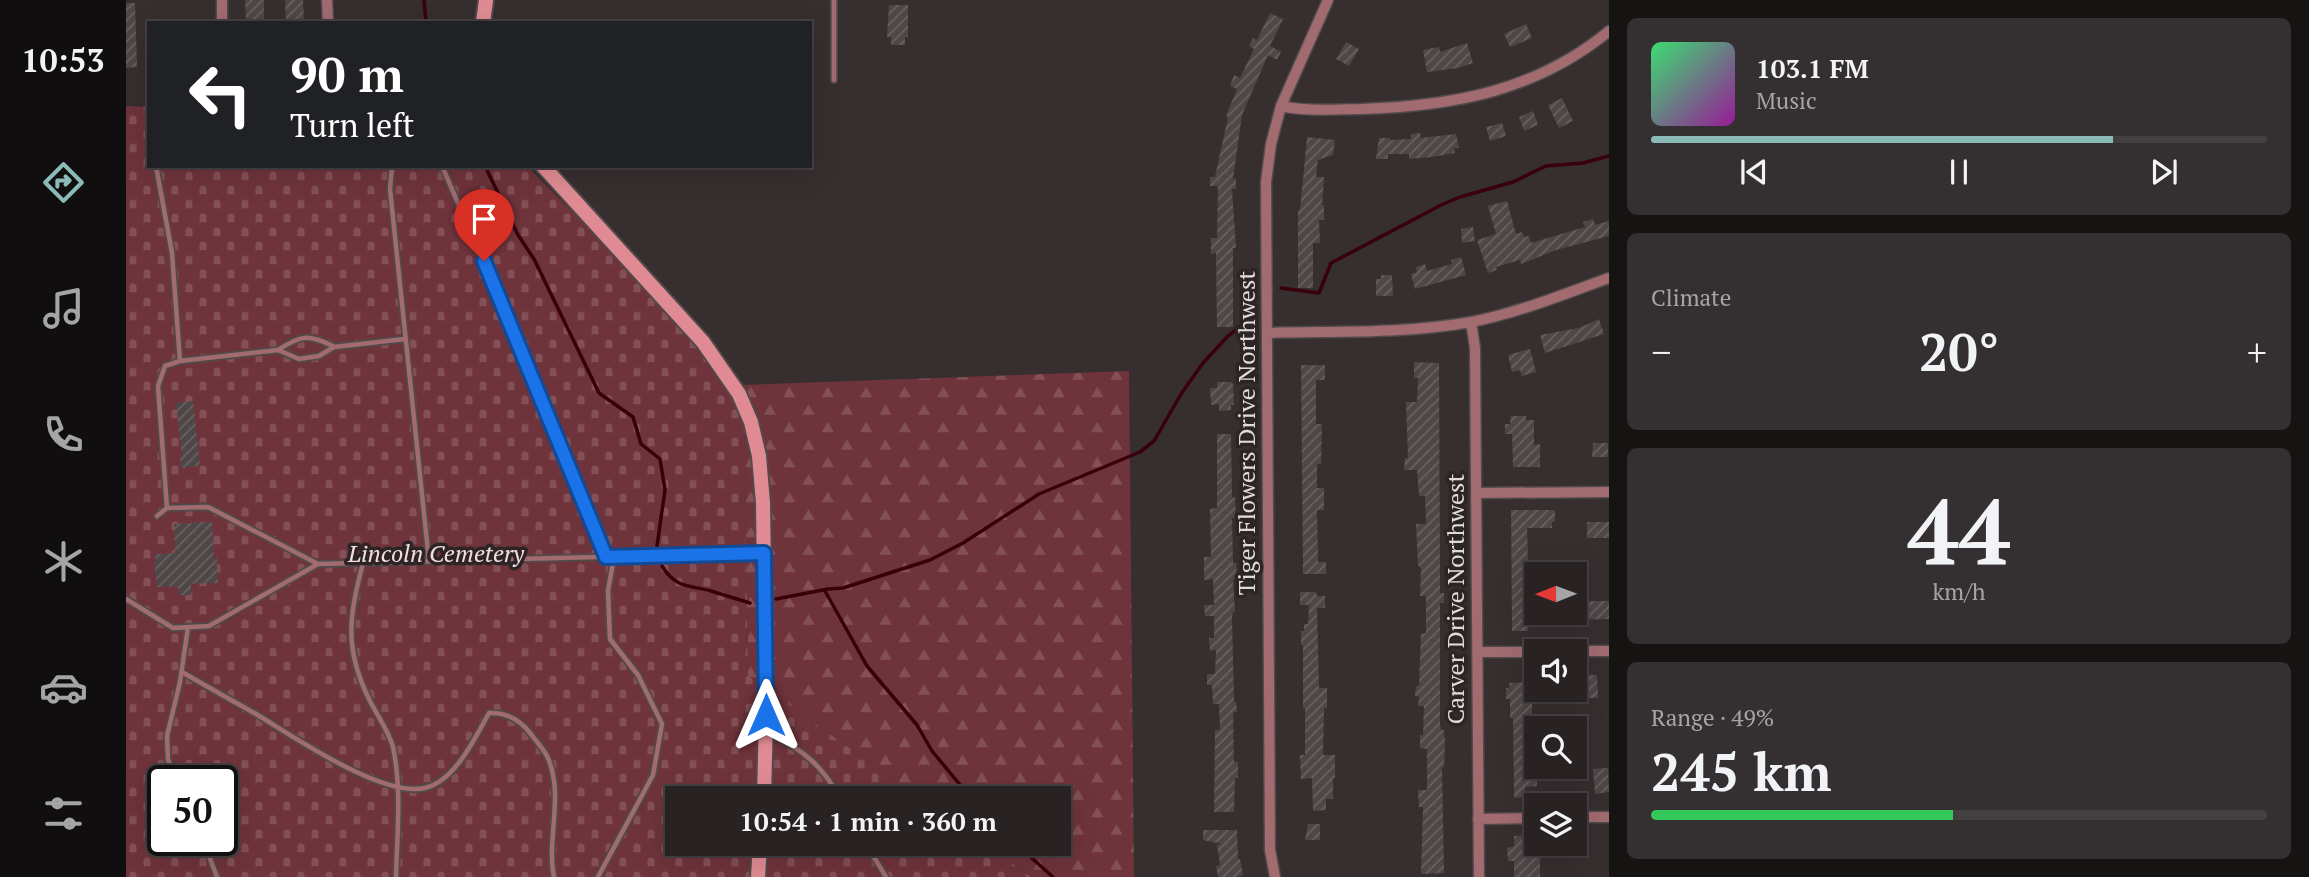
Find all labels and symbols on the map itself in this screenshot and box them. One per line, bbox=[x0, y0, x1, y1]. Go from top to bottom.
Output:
pin bbox=[454, 189, 514, 261]
street label: Tiger Flowers Drive Northwest bbox=[1230, 271, 1262, 595]
street label: Carver Drive Northwest bbox=[1439, 474, 1471, 724]
park label: Lincoln Cemetery bbox=[347, 537, 525, 569]
north arrow bbox=[1524, 562, 1587, 625]
position arrow bbox=[729, 678, 803, 752]
speed limit sign: 50 bbox=[147, 765, 238, 856]

